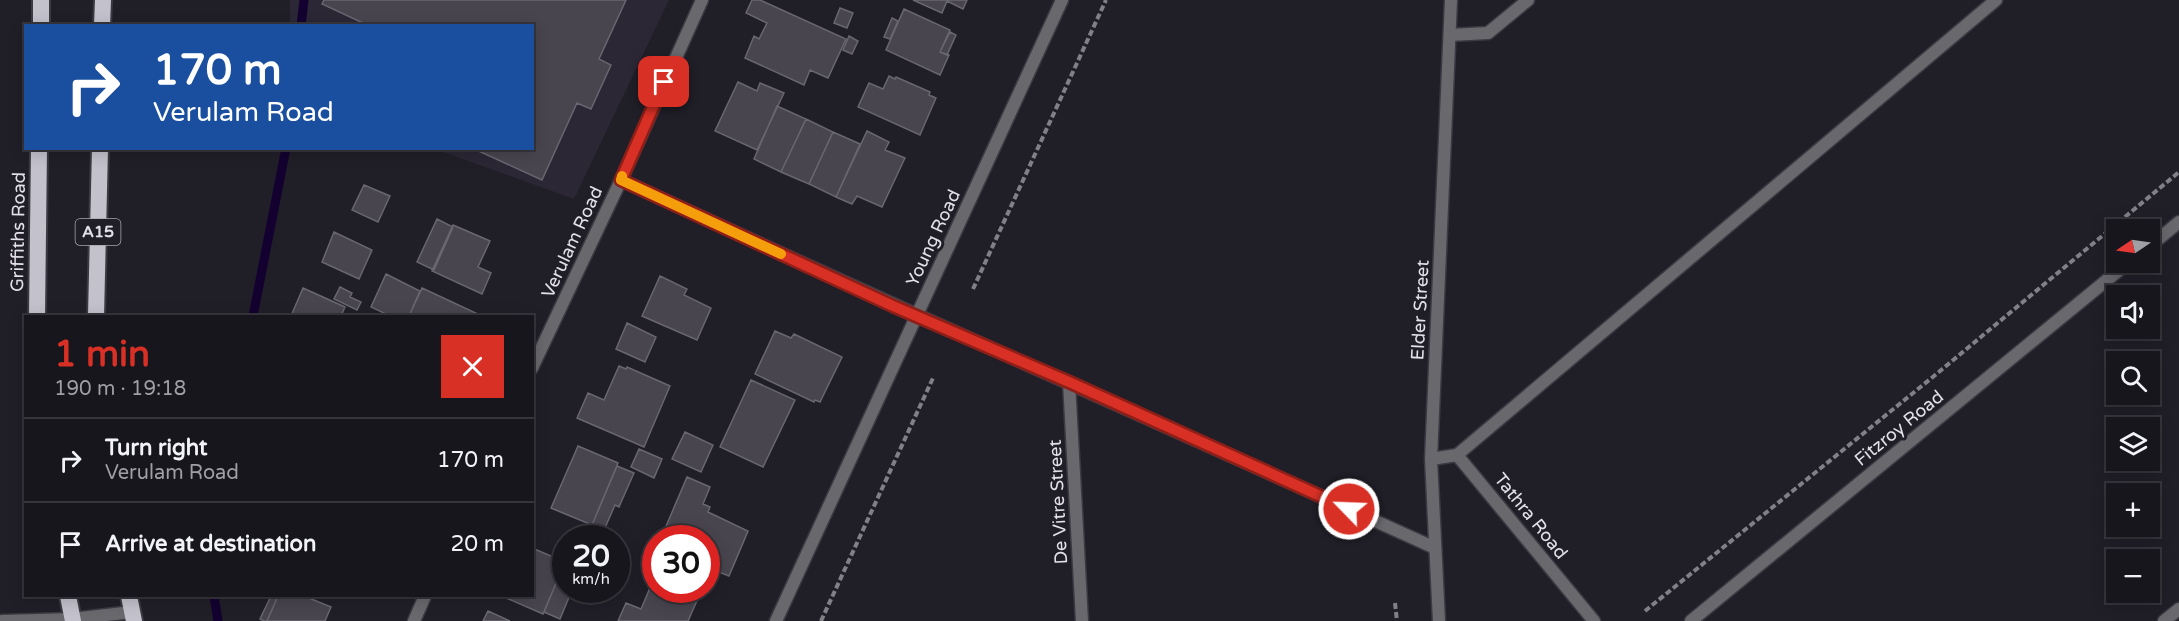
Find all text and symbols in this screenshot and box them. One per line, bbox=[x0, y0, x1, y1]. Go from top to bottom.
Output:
text: 170 m bbox=[153, 45, 282, 96]
icon: right bbox=[54, 48, 132, 126]
pin bbox=[638, 56, 689, 107]
icon: arrive bbox=[647, 65, 680, 98]
text: Verulam Road bbox=[153, 96, 334, 129]
street label: Griffiths Road bbox=[6, 172, 30, 292]
street label: Verulam Road bbox=[537, 183, 607, 301]
street label: Young Road bbox=[901, 186, 965, 290]
road number: A15 bbox=[76, 219, 120, 245]
north arrow bbox=[2106, 219, 2160, 273]
map controls bbox=[2106, 219, 2160, 603]
street label: Elder Street bbox=[1406, 259, 1434, 361]
button: sound bbox=[2106, 285, 2160, 339]
text: 1 min bbox=[54, 333, 150, 376]
button: close bbox=[441, 335, 504, 398]
button: search bbox=[2106, 351, 2160, 405]
text: 190 m · 19:18 bbox=[54, 377, 186, 401]
street label: Fitzroy Road bbox=[1850, 385, 1948, 471]
button: layers bbox=[2106, 417, 2160, 471]
text: Turn right bbox=[105, 435, 207, 461]
street label: De Vitre Street bbox=[1044, 439, 1072, 565]
icon: right bbox=[54, 444, 87, 477]
text: 170 m bbox=[437, 447, 504, 473]
text: Verulam Road bbox=[105, 461, 239, 485]
street label: Tathra Road bbox=[1490, 469, 1572, 563]
position arrow bbox=[1317, 477, 1381, 541]
button: + bbox=[2106, 483, 2160, 537]
speed limit sign: 30 bbox=[642, 525, 720, 603]
icon: arrive bbox=[54, 528, 87, 561]
text: Arrive at destination bbox=[105, 531, 316, 557]
text: 20 m bbox=[450, 531, 504, 557]
text: 20 bbox=[572, 538, 610, 575]
button: − bbox=[2106, 549, 2160, 603]
text: km/h bbox=[572, 570, 610, 588]

